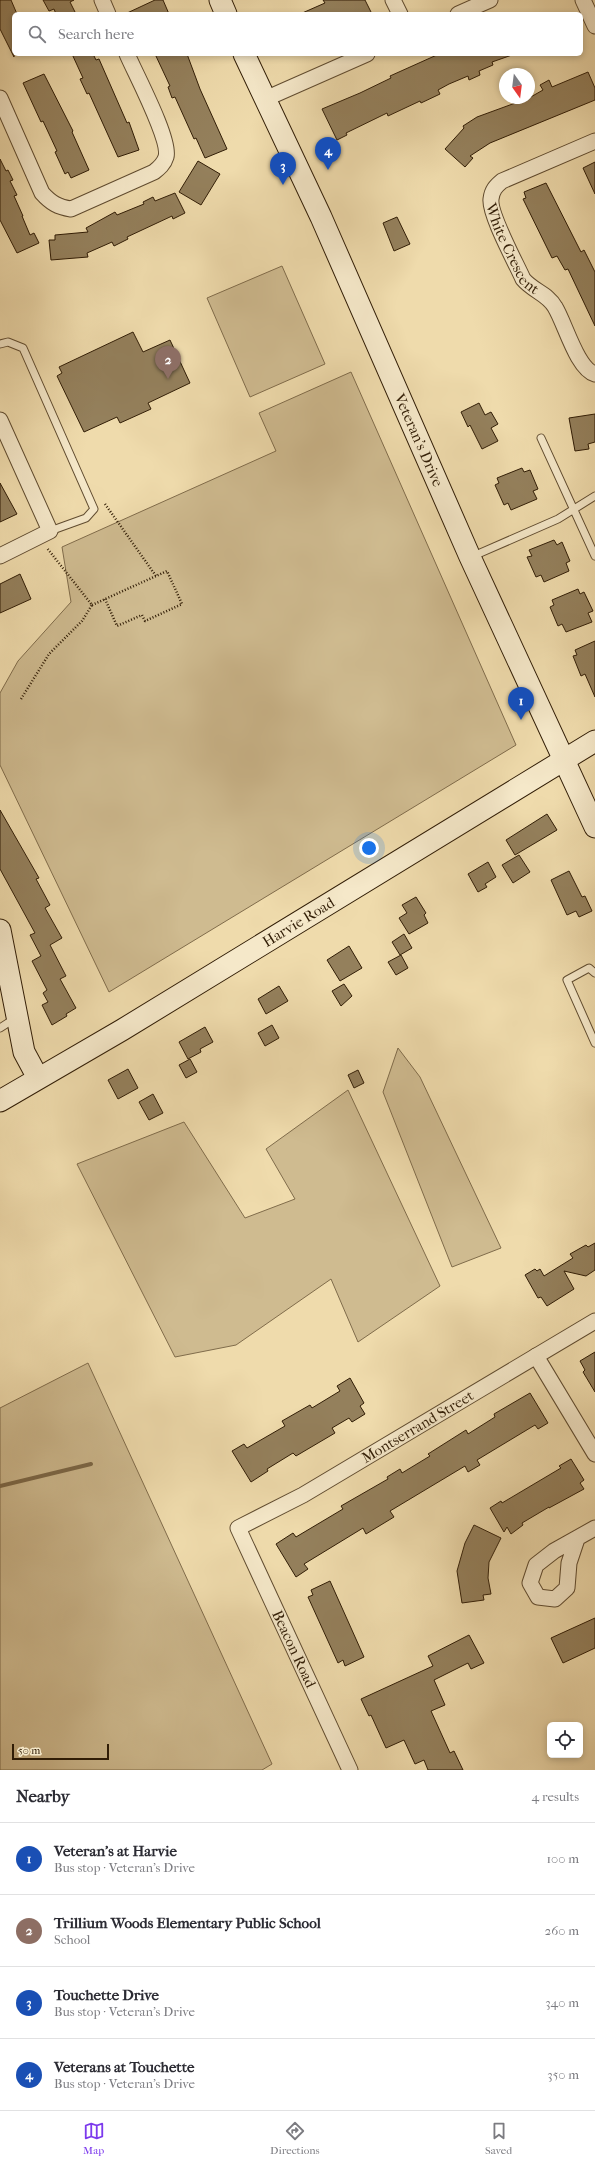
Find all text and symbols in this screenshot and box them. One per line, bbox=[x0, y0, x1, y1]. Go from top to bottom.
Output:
search box bbox=[12, 12, 583, 56]
icon: search bbox=[26, 23, 48, 45]
text: Search here bbox=[58, 25, 134, 43]
north arrow bbox=[499, 68, 535, 104]
pin: 4 bbox=[315, 137, 341, 170]
pin: 3 bbox=[270, 152, 296, 185]
street label: White Crescent bbox=[482, 200, 543, 299]
pin: 2 bbox=[155, 346, 181, 379]
street label: Veteran's Drive bbox=[390, 390, 447, 490]
pin: 1 bbox=[508, 687, 534, 720]
your location bbox=[359, 838, 379, 858]
street label: Harvie Road bbox=[259, 893, 339, 951]
street label: Montserrand Street bbox=[358, 1386, 478, 1467]
street label: Beacon Road bbox=[268, 1607, 320, 1691]
map controls bbox=[547, 1722, 583, 1758]
button: locate bbox=[547, 1722, 583, 1758]
scale bar bbox=[12, 1742, 109, 1761]
text: 50 m bbox=[18, 1744, 40, 1757]
text: Nearby bbox=[16, 1786, 70, 1806]
text: 4 results bbox=[532, 1789, 579, 1804]
text: Veteran's at Harvie bbox=[54, 1842, 177, 1860]
text: 1 bbox=[27, 1851, 31, 1866]
text: 100 m bbox=[546, 1851, 579, 1866]
text: Bus stop · Veteran's Drive bbox=[54, 1860, 195, 1875]
text: Trillium Woods Elementary Public School bbox=[54, 1914, 321, 1932]
text: 2 bbox=[26, 1923, 32, 1938]
text: 260 m bbox=[545, 1923, 579, 1938]
text: School bbox=[54, 1932, 90, 1947]
text: Touchette Drive bbox=[54, 1986, 159, 2004]
text: 3 bbox=[26, 1995, 32, 2010]
text: 340 m bbox=[545, 1995, 579, 2010]
text: Bus stop · Veteran's Drive bbox=[54, 2004, 195, 2019]
text: Veterans at Touchette bbox=[54, 2058, 194, 2076]
text: 4 bbox=[25, 2067, 33, 2082]
text: 350 m bbox=[547, 2067, 579, 2082]
text: Bus stop · Veteran's Drive bbox=[54, 2076, 195, 2091]
tab: Map bbox=[83, 2120, 105, 2157]
tab: Directions bbox=[270, 2120, 320, 2157]
tab: Saved bbox=[485, 2120, 512, 2157]

